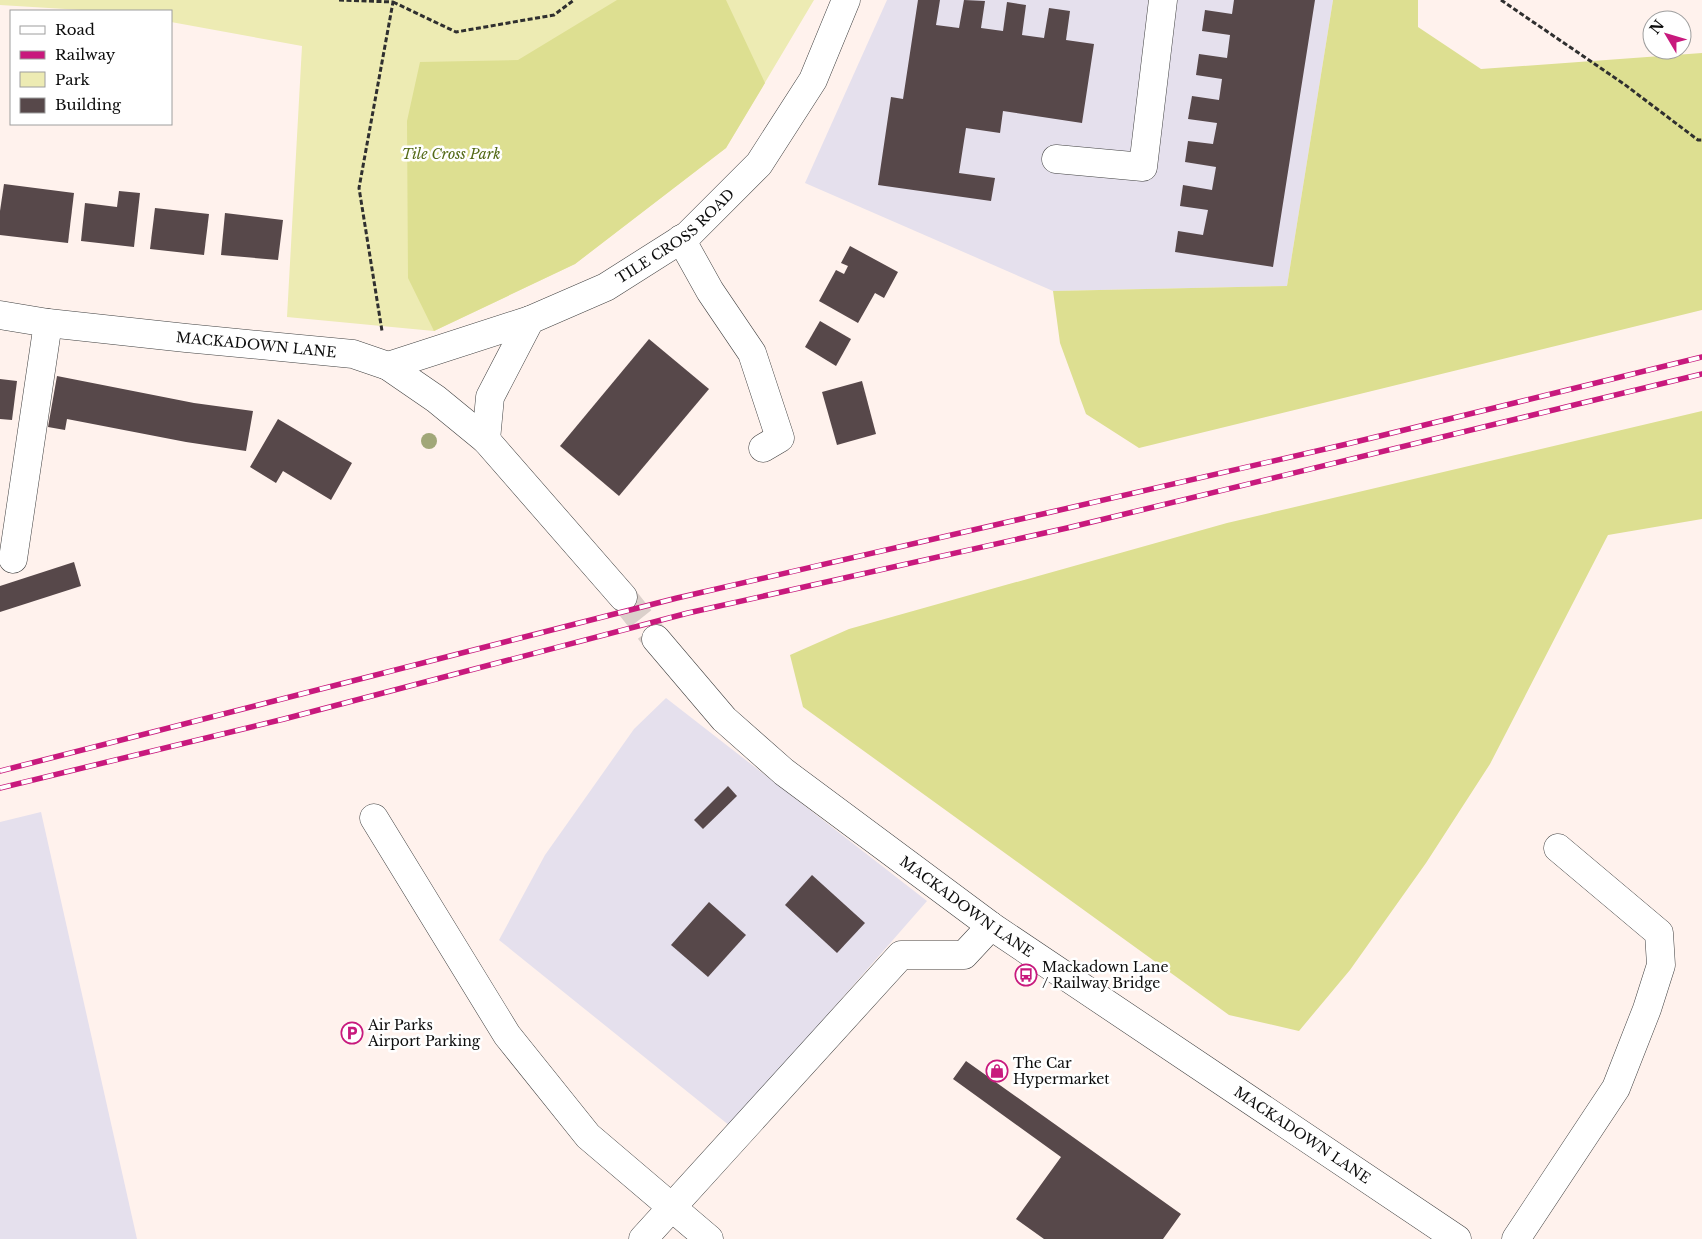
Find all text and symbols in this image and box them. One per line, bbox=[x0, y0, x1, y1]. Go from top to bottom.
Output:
legend bbox=[10, 10, 172, 125]
north arrow bbox=[1642, 10, 1692, 60]
text: N bbox=[1646, 16, 1668, 38]
text: Road bbox=[55, 20, 95, 39]
text: Railway bbox=[55, 45, 116, 64]
text: Park bbox=[55, 70, 91, 89]
text: Building bbox=[55, 95, 122, 114]
park label: Tile Cross Park bbox=[402, 145, 500, 163]
street label: TILE CROSS ROAD bbox=[612, 185, 738, 287]
street label: MACKADOWN LANE bbox=[175, 328, 337, 361]
street label: MACKADOWN LANE bbox=[896, 852, 1037, 961]
place label: Mackadown Lane / Railway Bridge bbox=[1042, 958, 1168, 992]
bus stop icon: Mackadown Lane / Railway Bridge bbox=[1014, 963, 1038, 987]
place label: Air Parks Airport Parking bbox=[367, 1016, 481, 1050]
parking icon: Air Parks Airport Parking bbox=[340, 1021, 364, 1045]
place label: The Car Hypermarket bbox=[1013, 1054, 1110, 1088]
shop icon: The Car Hypermarket bbox=[985, 1059, 1009, 1083]
street label: MACKADOWN LANE bbox=[1230, 1083, 1374, 1187]

